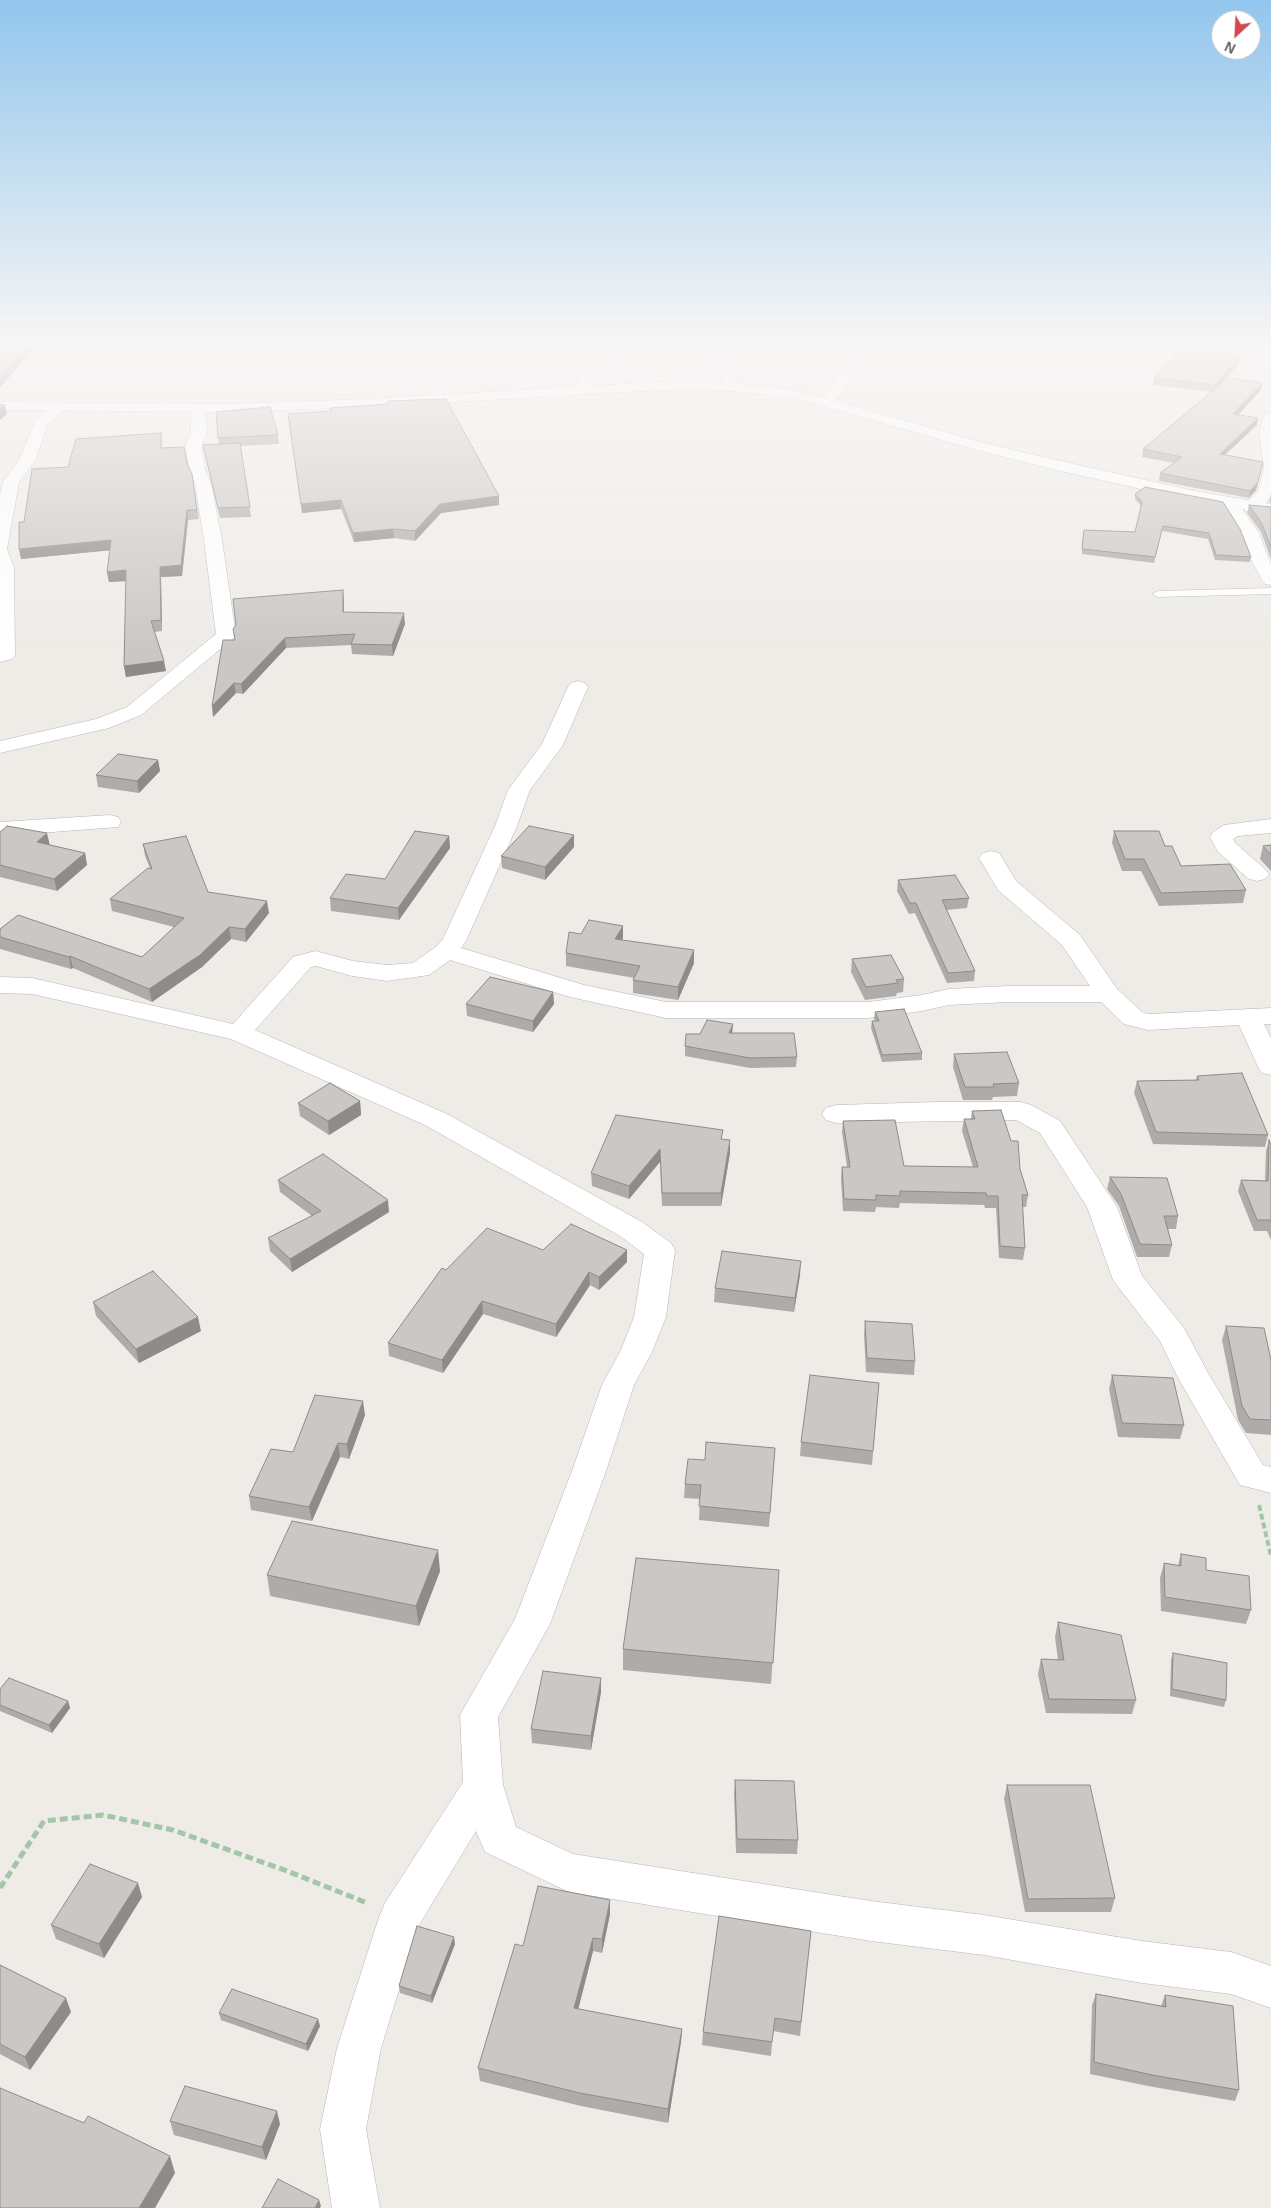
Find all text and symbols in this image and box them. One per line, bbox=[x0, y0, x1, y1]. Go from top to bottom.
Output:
north arrow bbox=[1211, 10, 1261, 60]
text: N bbox=[1222, 38, 1238, 57]

